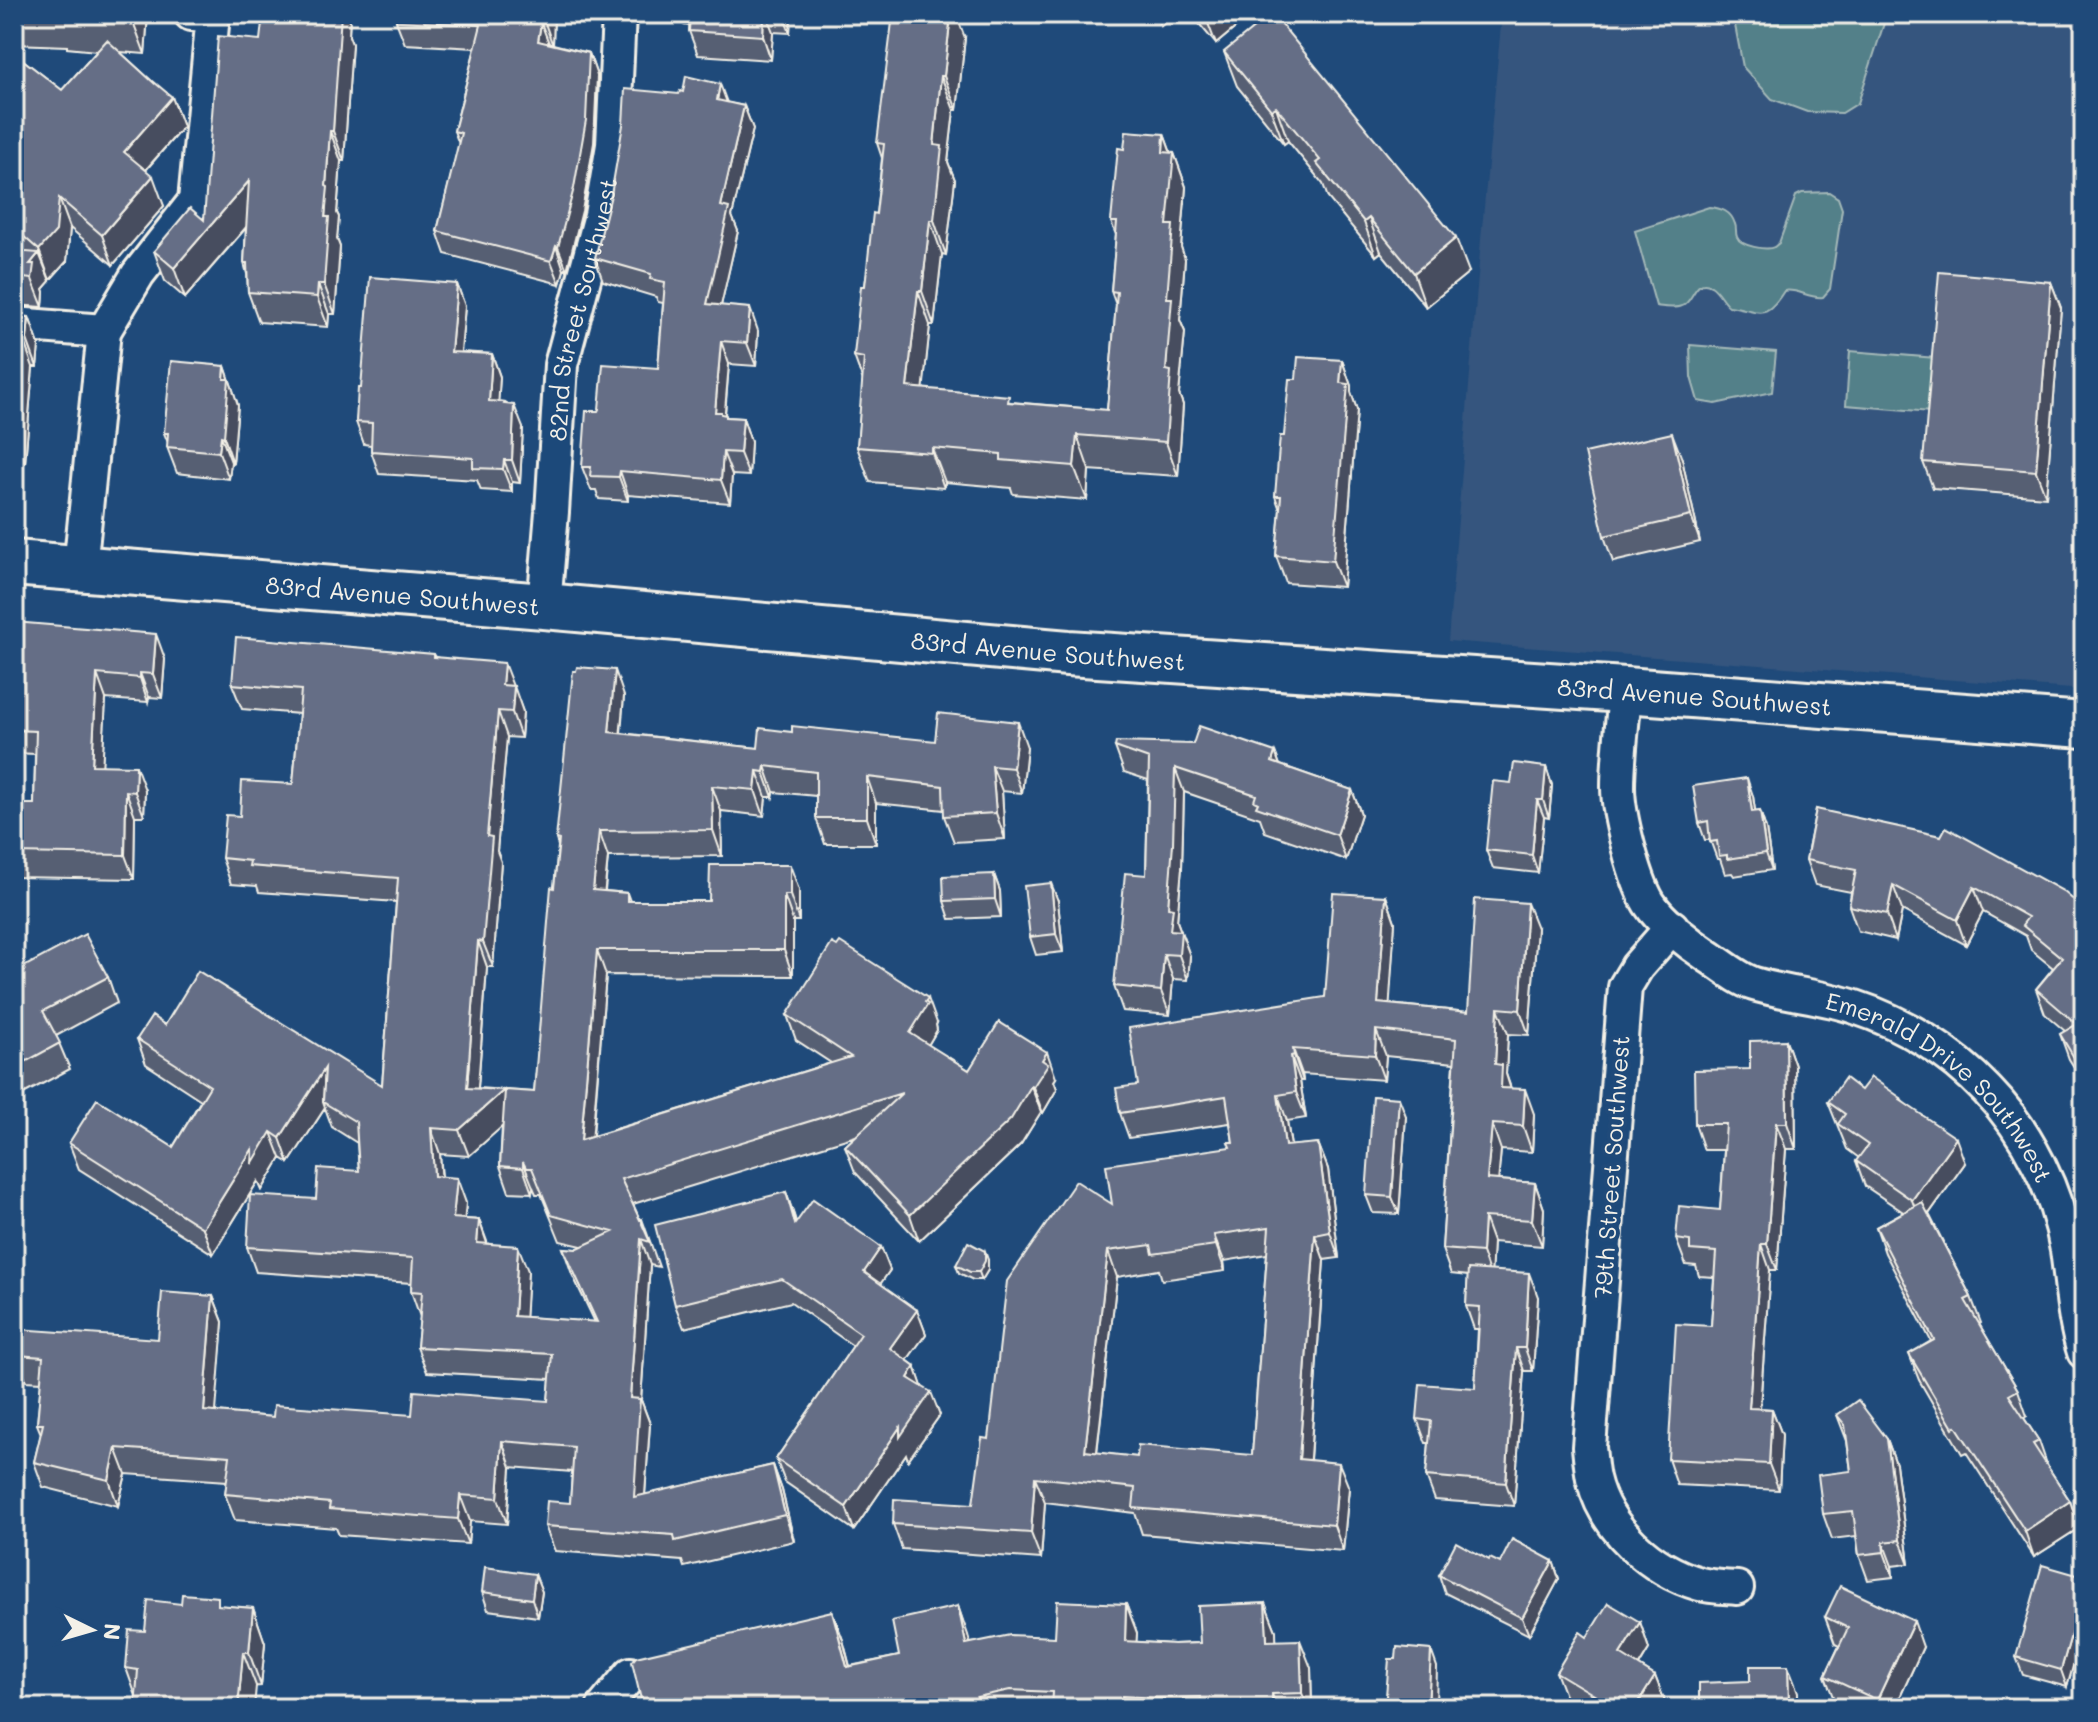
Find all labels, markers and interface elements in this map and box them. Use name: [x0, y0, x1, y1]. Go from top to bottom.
street label: 82nd Street Southwest: [541, 175, 623, 442]
street label: 83rd Avenue Southwest: [264, 568, 541, 621]
street label: 83rd Avenue Southwest: [910, 624, 1186, 676]
street label: 83rd Avenue Southwest: [1557, 670, 1833, 721]
street label: Emerald Drive Southwest: [1823, 984, 2060, 1187]
street label: 79th Street Southwest: [1586, 1034, 1636, 1300]
north arrow: [52, 1590, 132, 1670]
text: N: [97, 1622, 128, 1641]

